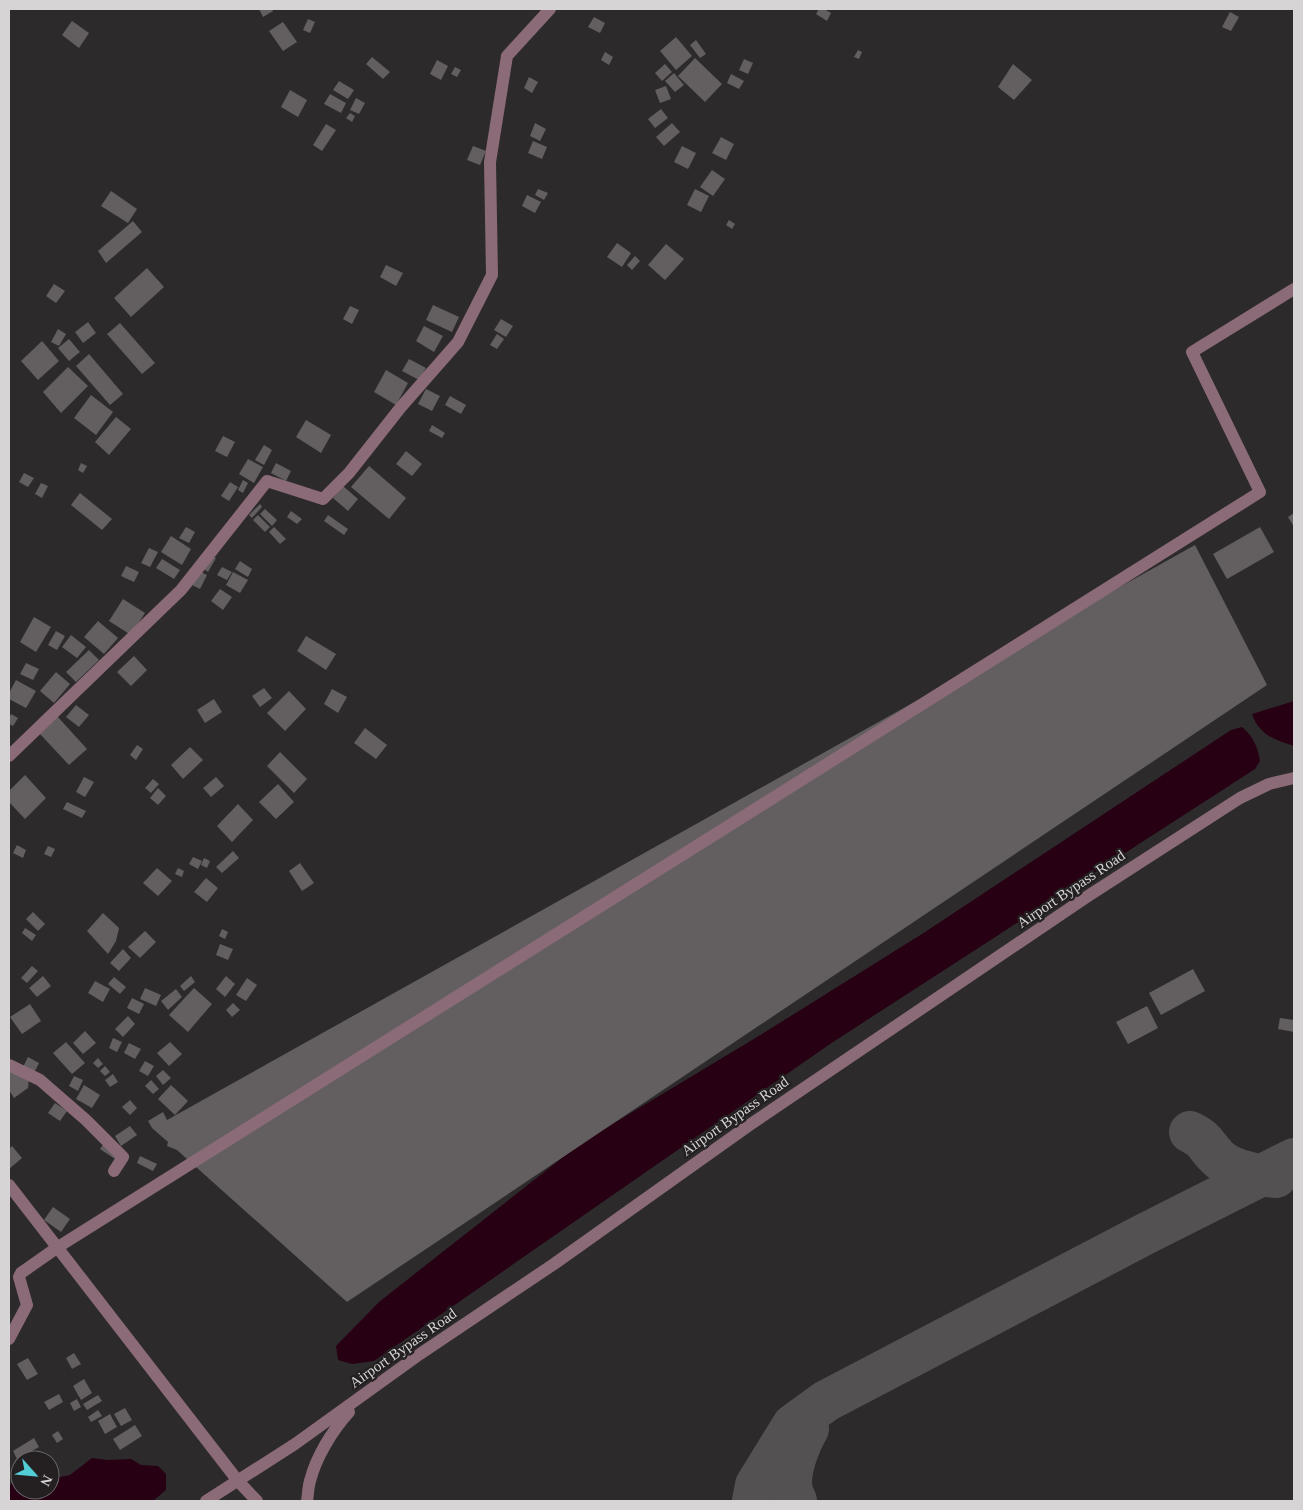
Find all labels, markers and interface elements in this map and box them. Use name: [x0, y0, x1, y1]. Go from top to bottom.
street label: Airport Bypass Road: [1014, 847, 1128, 931]
street label: Airport Bypass Road: [679, 1073, 792, 1159]
street label: Airport Bypass Road: [347, 1305, 460, 1391]
north arrow: [10, 1450, 60, 1500]
text: N: [37, 1473, 55, 1489]

